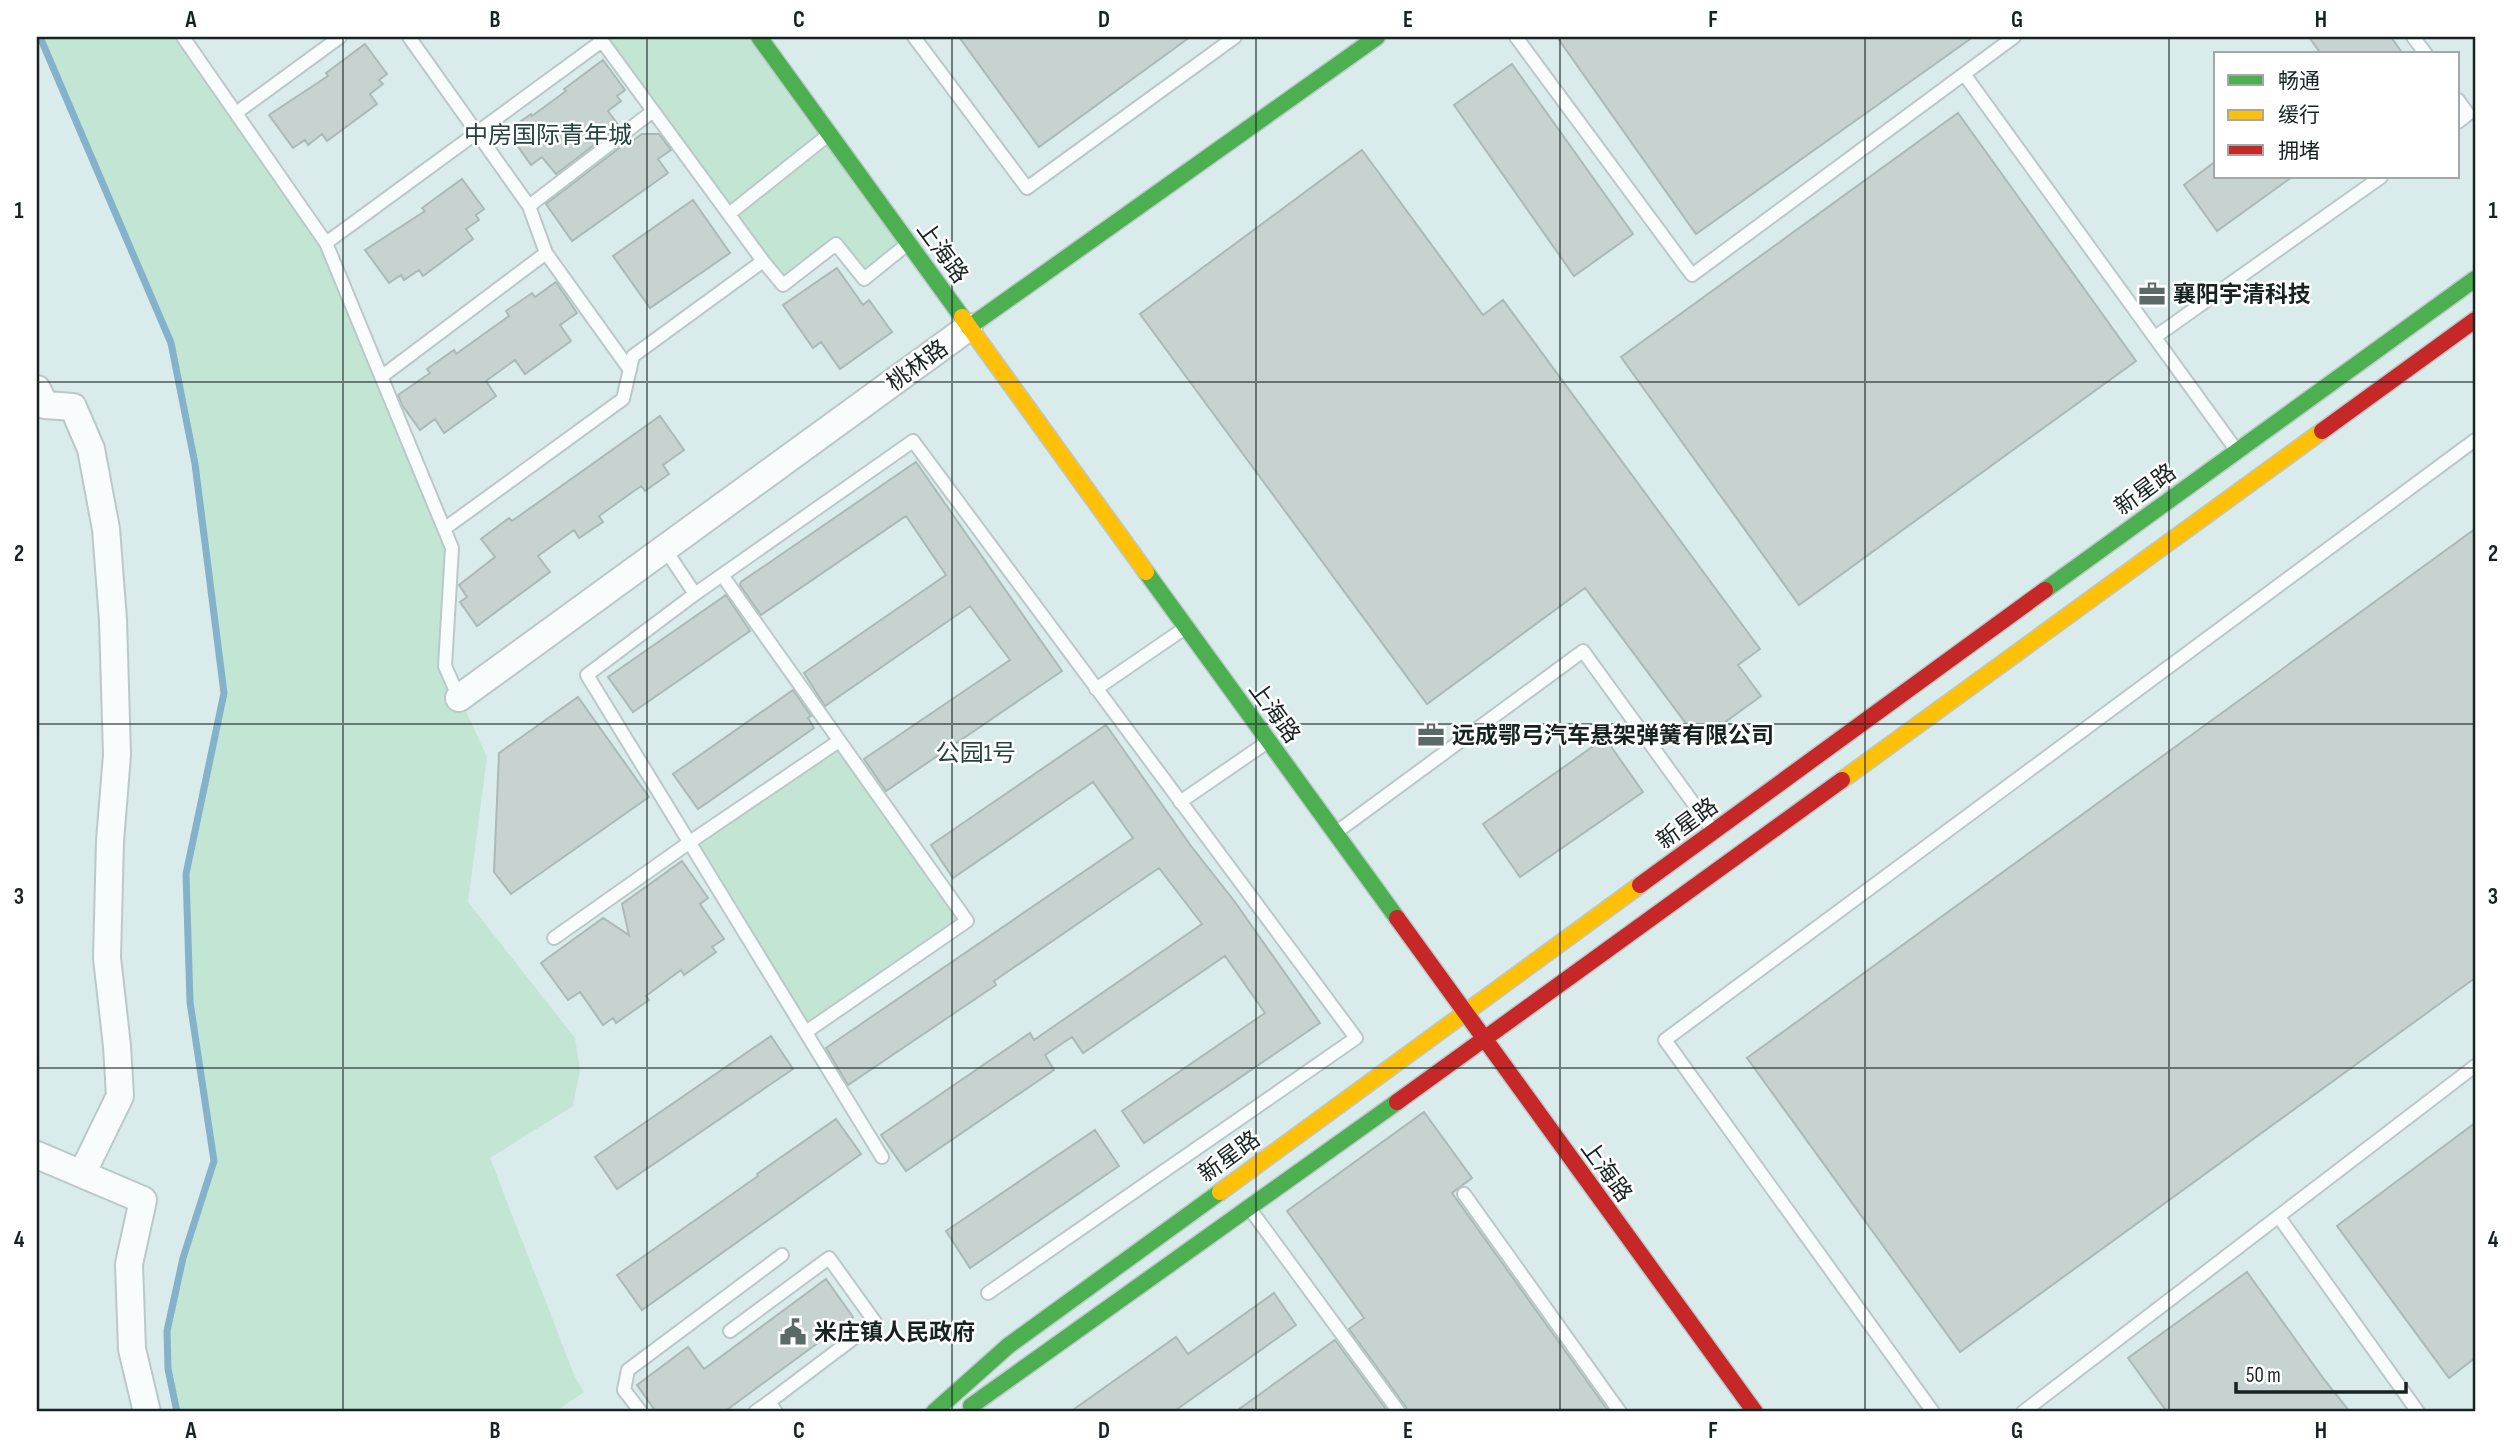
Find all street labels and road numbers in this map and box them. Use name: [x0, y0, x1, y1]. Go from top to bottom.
street label: 上海路: [911, 216, 974, 289]
street label: 桃林路: [881, 334, 954, 397]
street label: 新星路: [2109, 458, 2182, 521]
street label: 上海路: [1243, 676, 1306, 749]
street label: 新星路: [1651, 792, 1724, 855]
street label: 新星路: [1193, 1125, 1266, 1188]
street label: 上海路: [1575, 1135, 1638, 1208]

